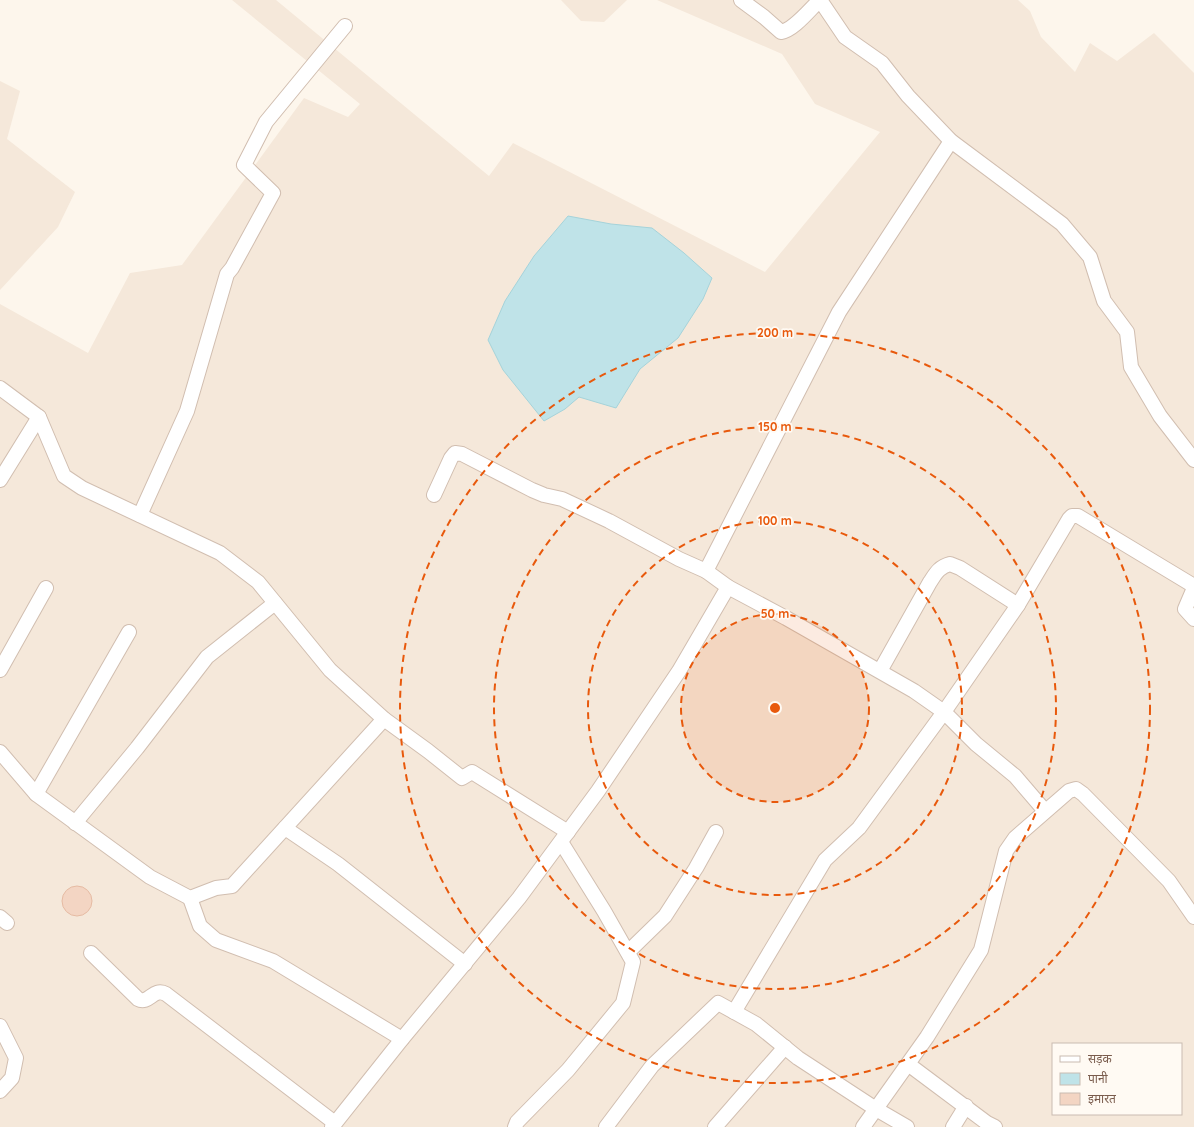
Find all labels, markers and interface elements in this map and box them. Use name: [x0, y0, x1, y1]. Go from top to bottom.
text: 200 m: [757, 325, 793, 340]
text: 150 m: [758, 419, 792, 434]
text: 100 m: [758, 513, 792, 528]
text: 50 m: [761, 606, 789, 621]
centre of rings: [768, 701, 782, 715]
legend: [1052, 1043, 1182, 1115]
text: सड़क: [1088, 1051, 1113, 1066]
text: पानी: [1088, 1071, 1109, 1086]
text: इमारत: [1088, 1091, 1117, 1106]

